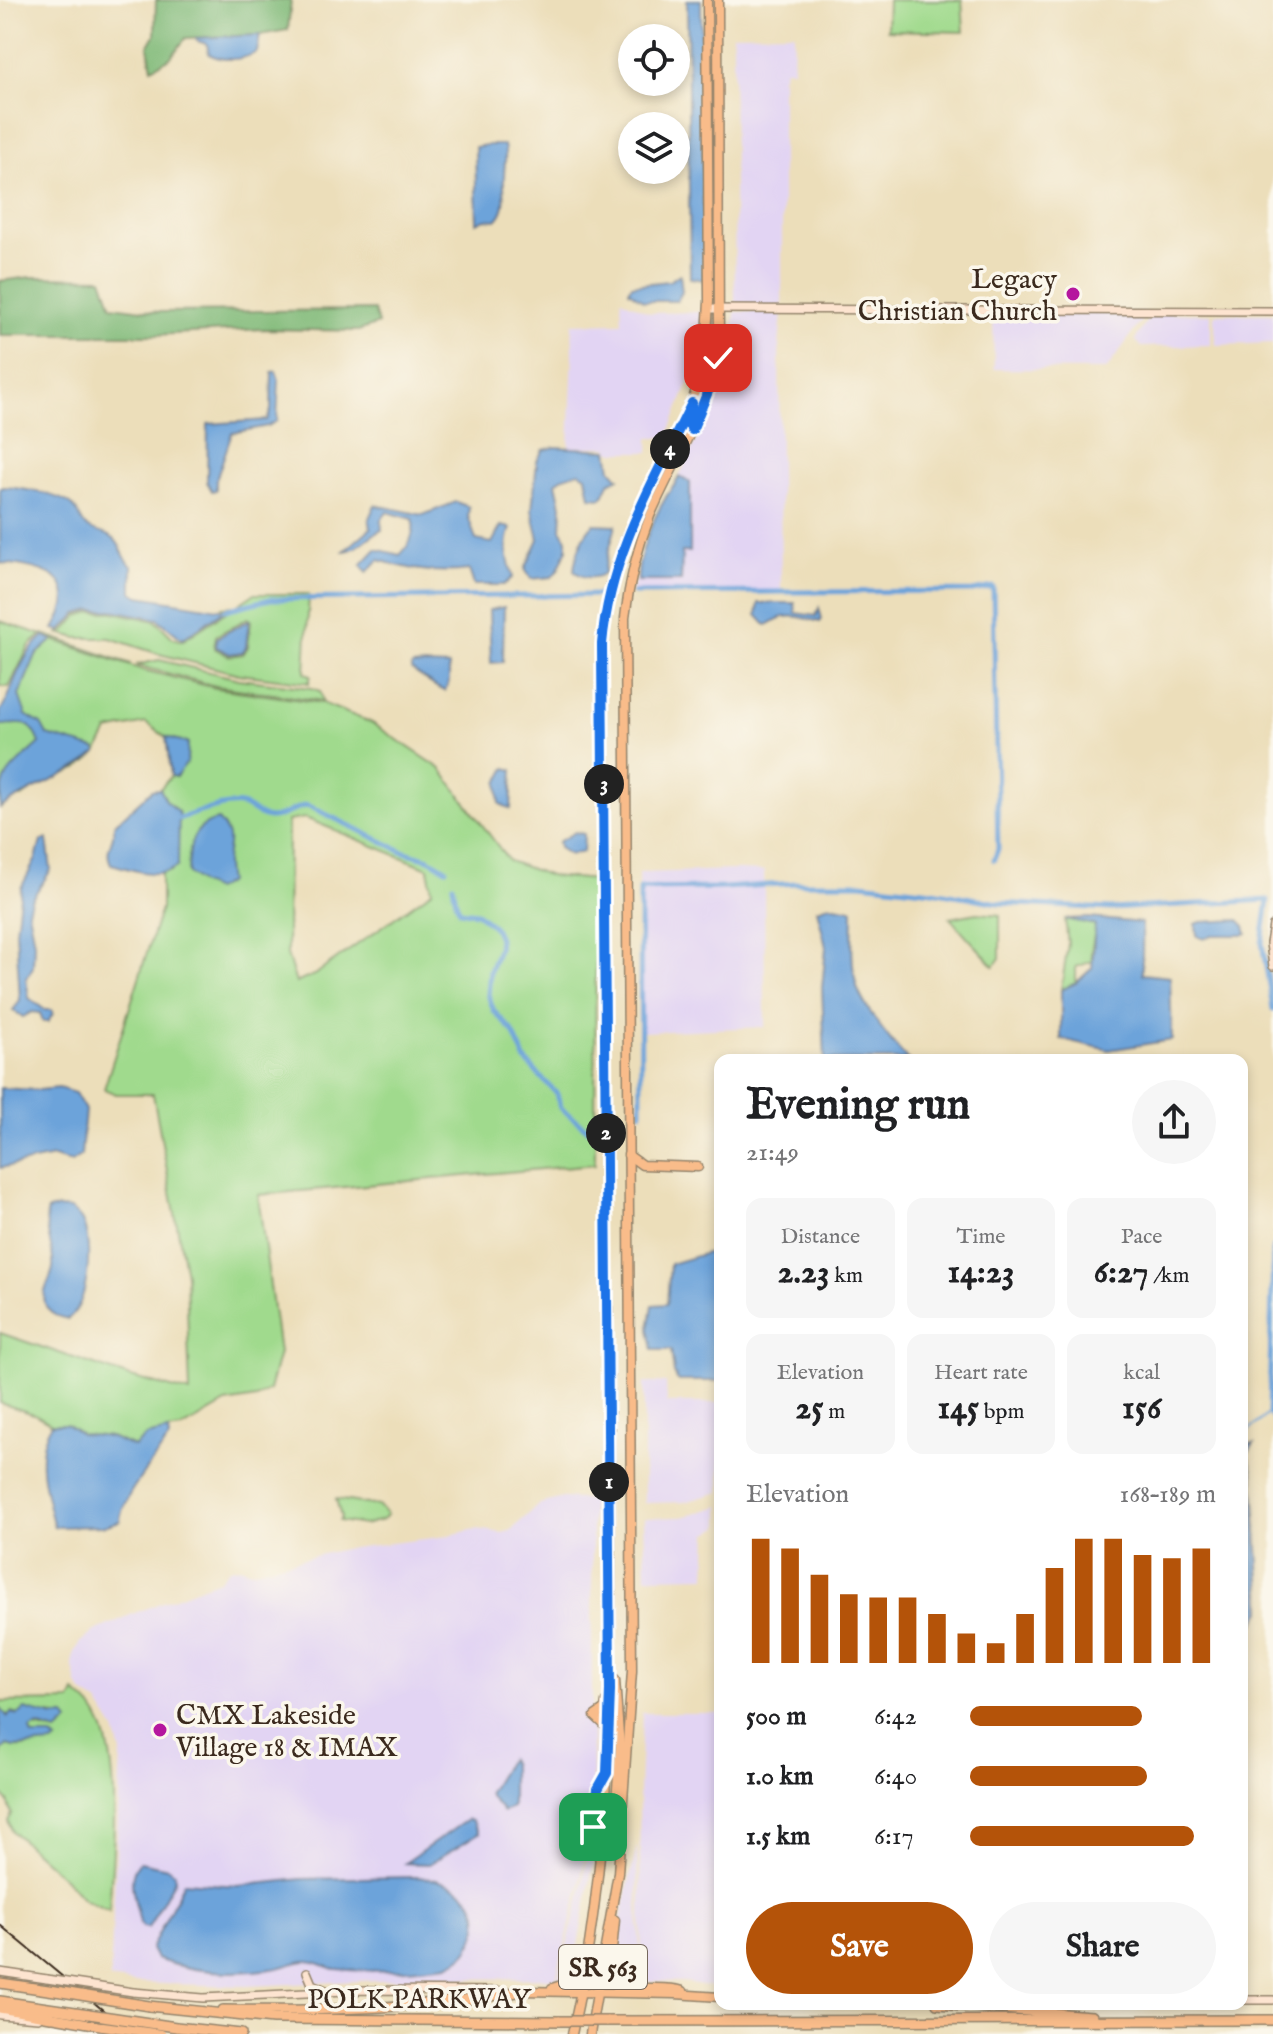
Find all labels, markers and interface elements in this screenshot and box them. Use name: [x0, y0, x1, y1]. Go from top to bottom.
map controls: [618, 24, 690, 184]
button: locate: [618, 24, 690, 96]
button: layers: [618, 112, 690, 184]
place label: Legacy Christian Church: [858, 263, 1057, 330]
marker: Legacy Christian Church: [1064, 285, 1082, 303]
pin: [684, 324, 752, 392]
icon: check: [696, 336, 740, 380]
pin: 4: [650, 429, 690, 469]
text: 4: [665, 435, 675, 463]
pin: 3: [584, 764, 624, 804]
text: 3: [600, 770, 608, 798]
text: Evening run: [746, 1078, 970, 1134]
button: share: [1132, 1080, 1216, 1164]
pin: 2: [586, 1113, 626, 1153]
text: 2: [601, 1119, 611, 1147]
text: 21:49: [746, 1136, 799, 1169]
text: Distance: [781, 1223, 860, 1251]
text: Time: [957, 1223, 1005, 1251]
text: Pace: [1121, 1223, 1162, 1251]
text: 2.23: [778, 1251, 829, 1294]
text: 14:23: [948, 1251, 1014, 1294]
text: 6:27: [1094, 1251, 1149, 1294]
text: km: [829, 1262, 863, 1290]
text: /km: [1149, 1262, 1190, 1290]
text: Elevation: [777, 1359, 864, 1387]
text: Heart rate: [934, 1359, 1028, 1387]
text: kcal: [1123, 1359, 1160, 1387]
text: 25: [795, 1387, 824, 1430]
text: 145: [938, 1387, 979, 1430]
text: 156: [1122, 1387, 1161, 1430]
text: m: [824, 1398, 845, 1426]
text: bpm: [979, 1398, 1024, 1426]
pin: 1: [589, 1462, 629, 1502]
text: 1: [605, 1468, 613, 1496]
text: Elevation: [746, 1478, 849, 1511]
text: 168–189 m: [1119, 1478, 1216, 1511]
place label: CMX Lakeside Village 18 & IMAX: [175, 1699, 398, 1766]
text: 500 m: [746, 1700, 807, 1733]
text: 6:42: [874, 1700, 917, 1733]
marker: CMX Lakeside Village 18 & IMAX: [151, 1721, 169, 1739]
text: 1.0 km: [746, 1760, 814, 1793]
text: 6:40: [874, 1760, 917, 1793]
pin: [559, 1793, 627, 1861]
icon: arrive: [571, 1805, 615, 1849]
text: 1.5 km: [746, 1820, 810, 1853]
text: 6:17: [874, 1820, 914, 1853]
button: Save: [746, 1902, 973, 1994]
button: Share: [989, 1902, 1216, 1994]
road number: SR 563: [559, 1945, 647, 1989]
street label: POLK PARKWAY: [307, 1983, 533, 2018]

